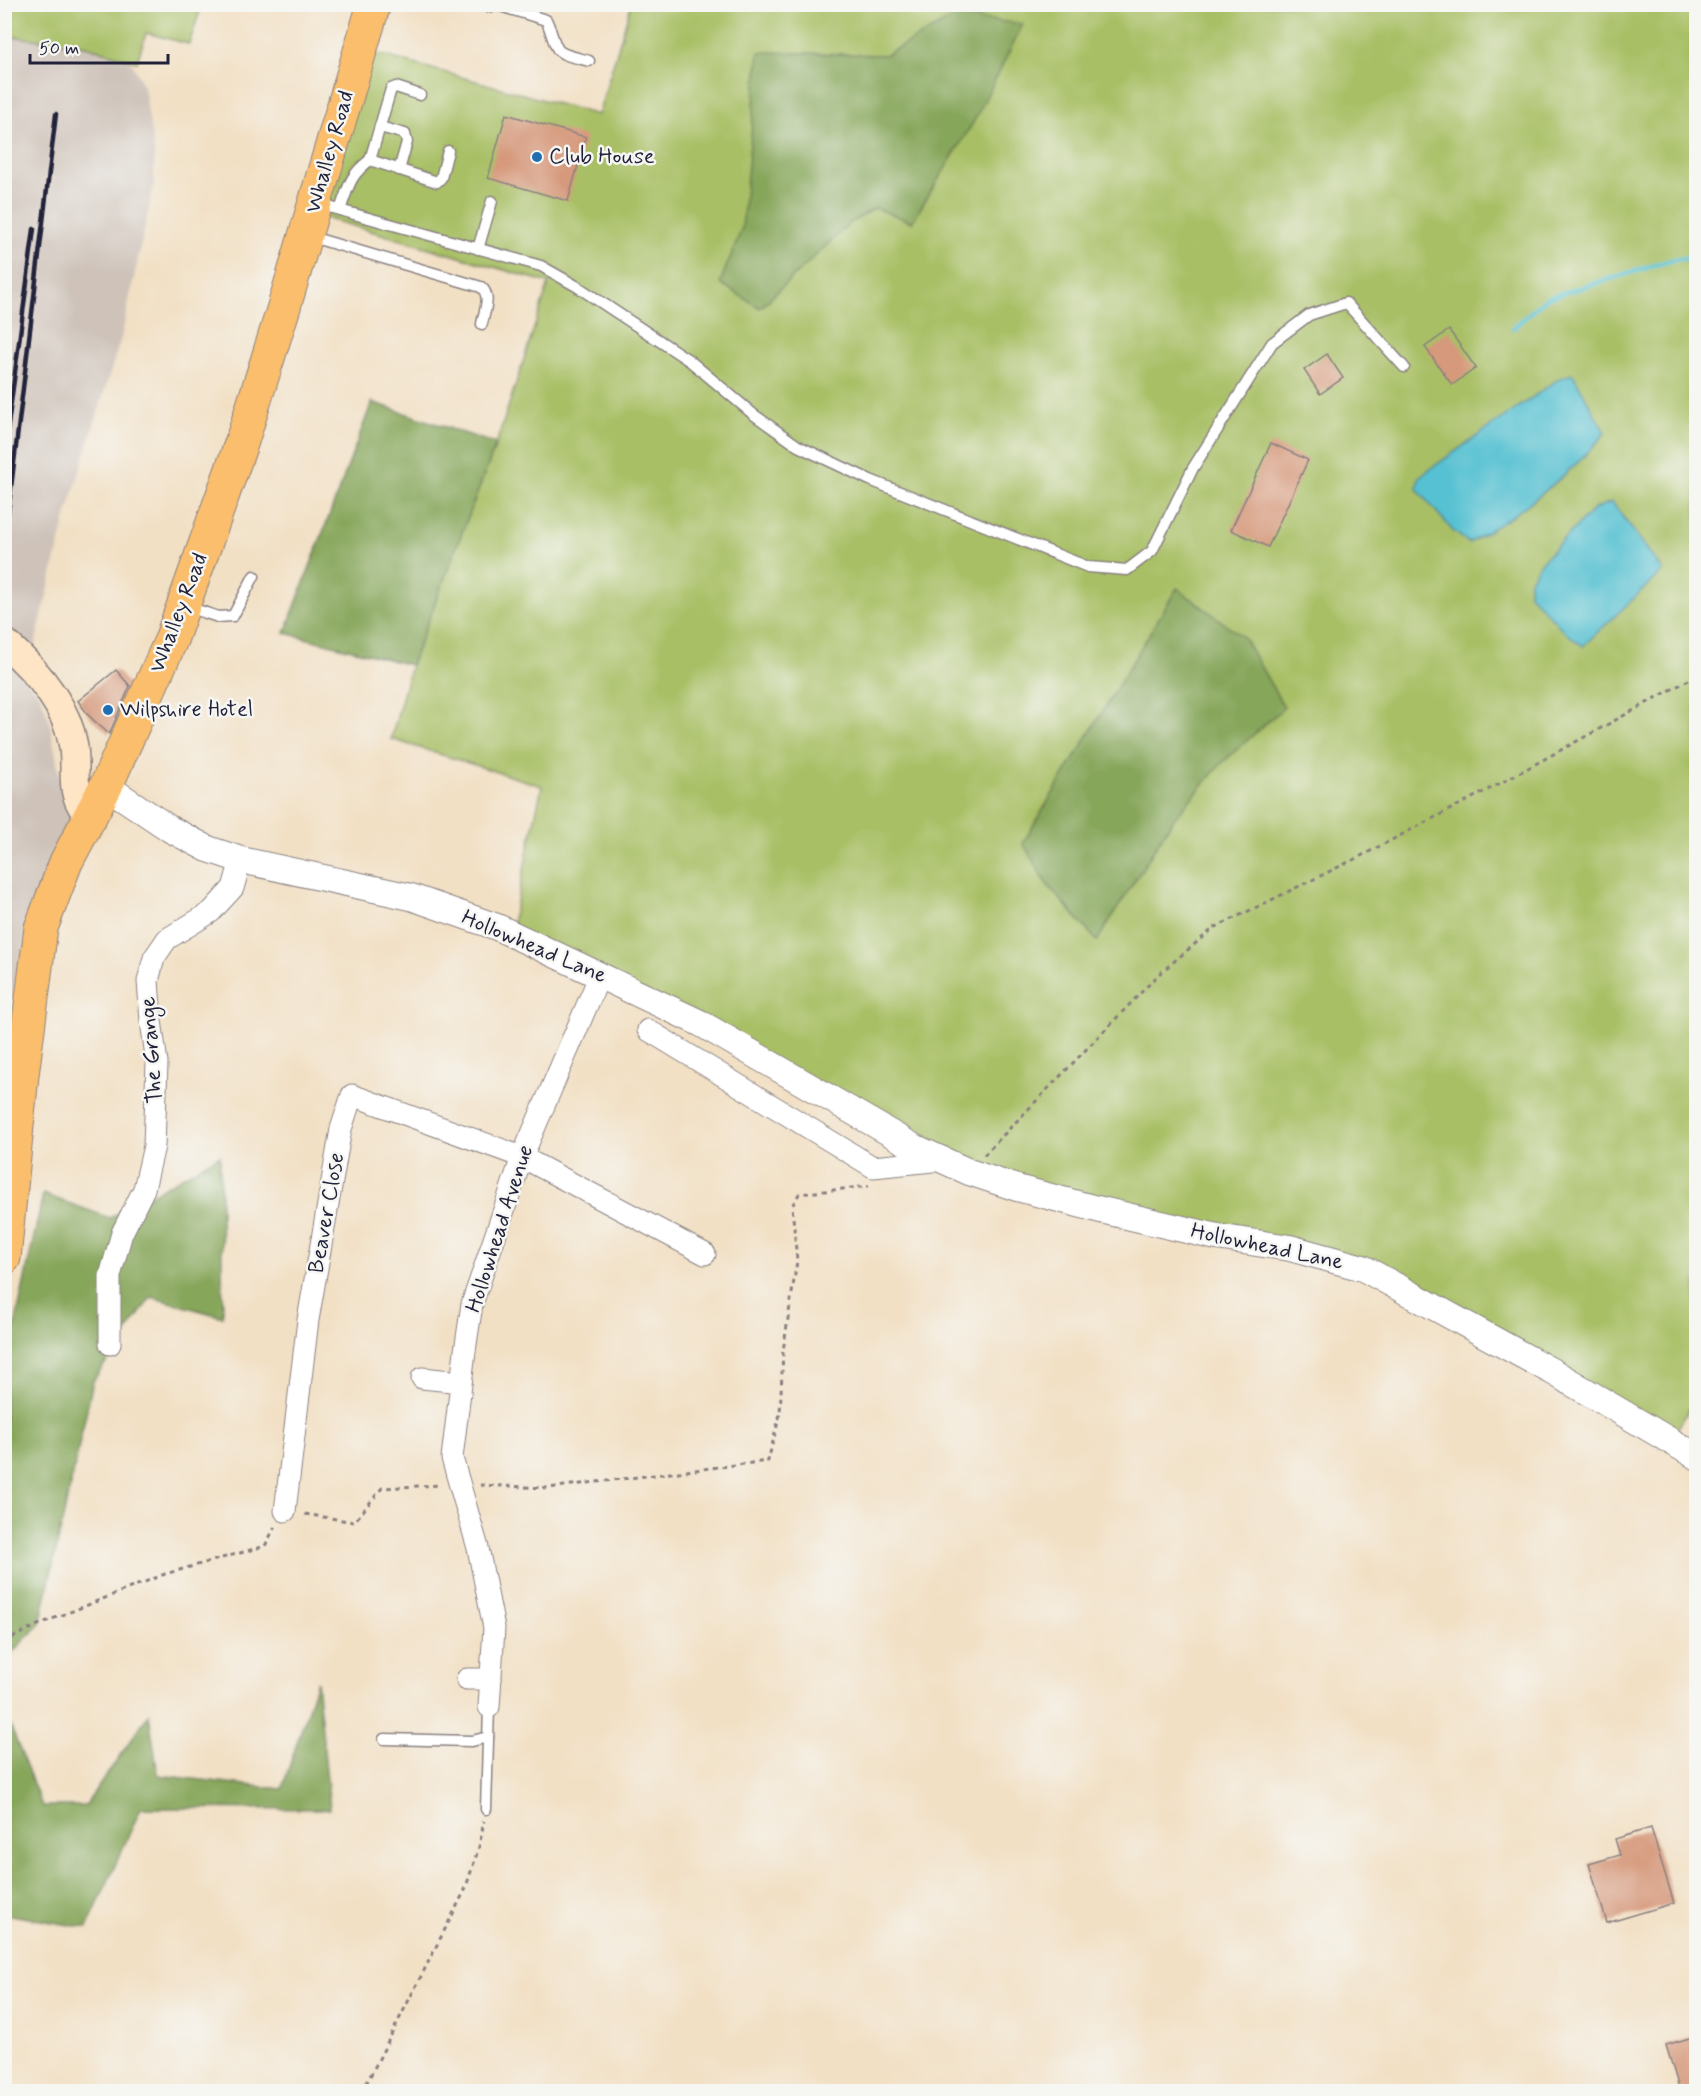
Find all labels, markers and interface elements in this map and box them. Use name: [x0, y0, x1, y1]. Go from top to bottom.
scale bar: [30, 27, 168, 65]
text: 50 m: [39, 37, 79, 61]
street label: Whalley Road: [299, 88, 361, 216]
place label: Club House: [549, 143, 655, 171]
marker: Club House: [530, 150, 544, 164]
street label: Whalley Road: [143, 549, 215, 677]
place label: Wilpshire Hotel: [120, 696, 253, 724]
marker: Wilpshire Hotel: [101, 703, 115, 717]
street label: Hollowhead Lane: [457, 904, 611, 990]
street label: The Grange: [134, 995, 173, 1104]
street label: Hollowhead Avenue: [460, 1142, 540, 1316]
street label: Beaver Close: [303, 1151, 351, 1275]
street label: Hollowhead Lane: [1188, 1217, 1346, 1277]

